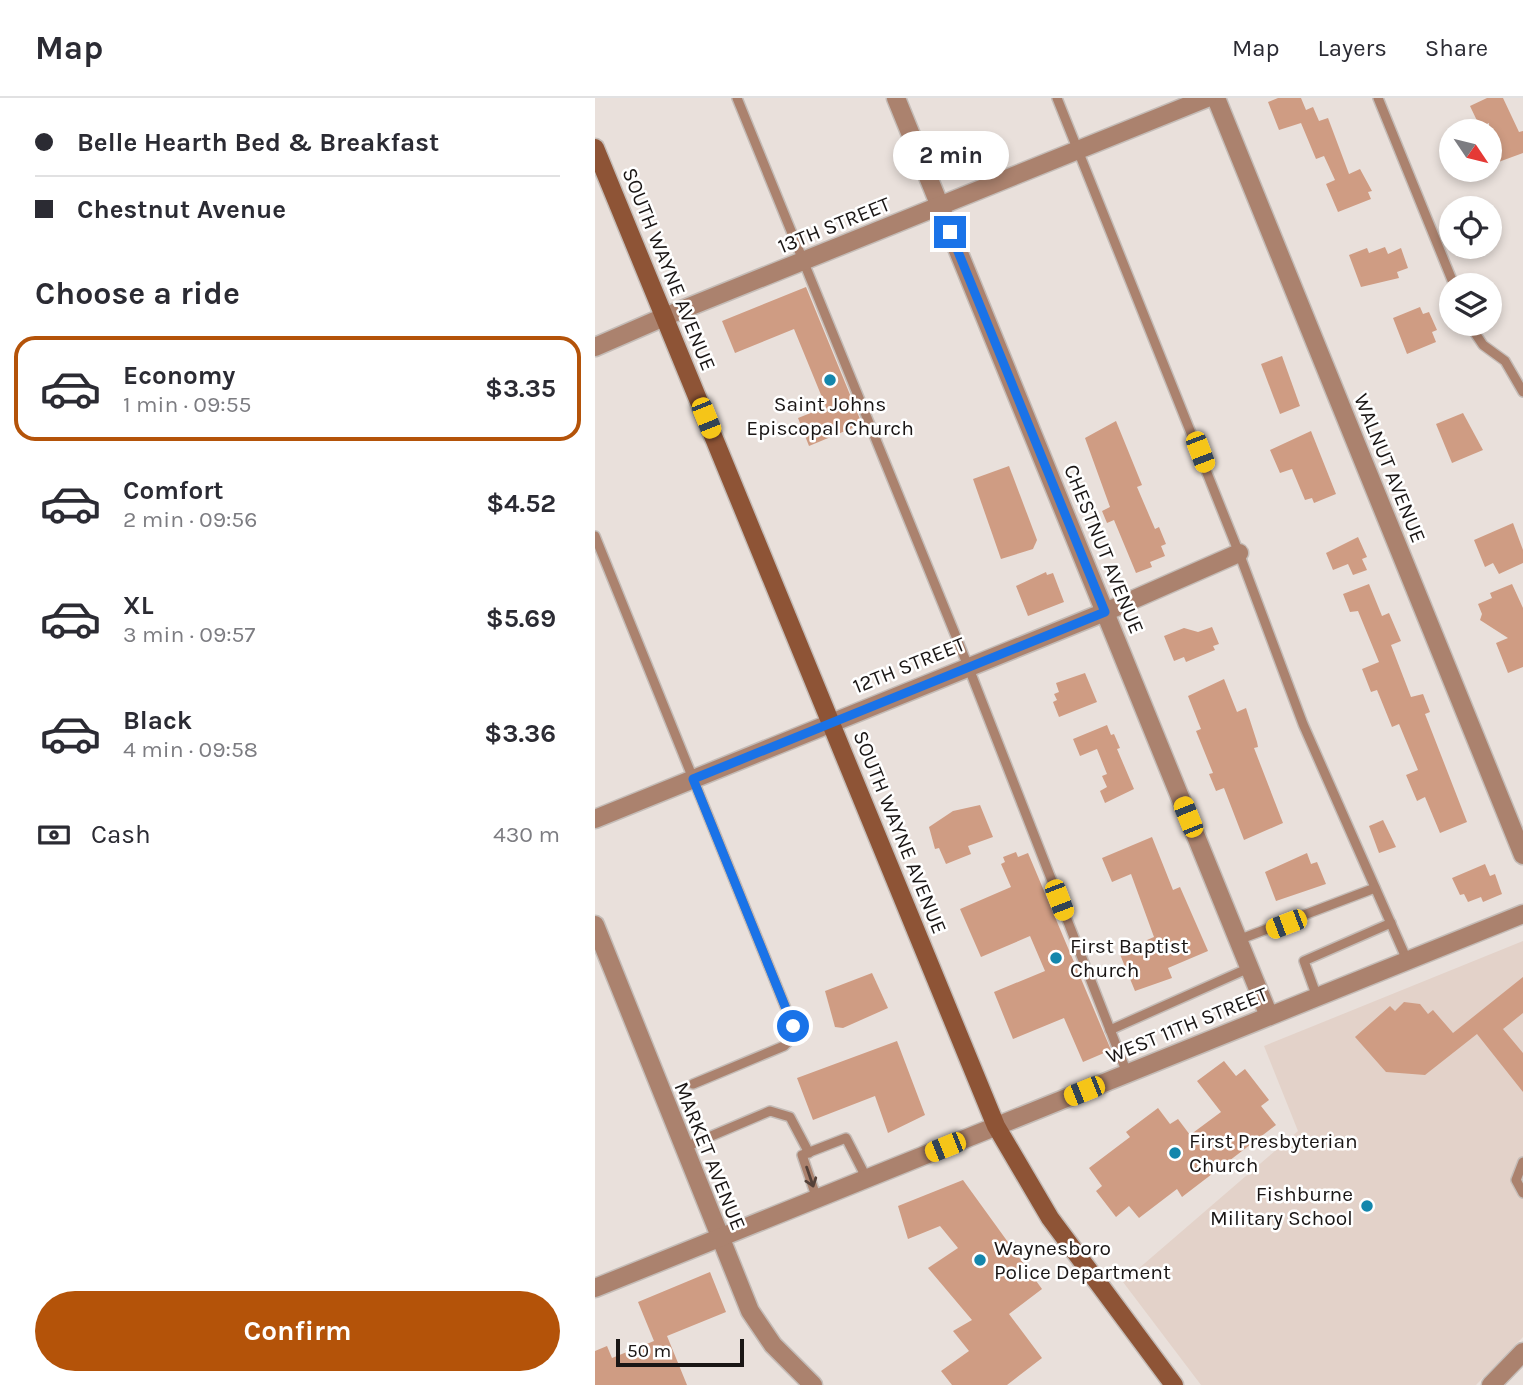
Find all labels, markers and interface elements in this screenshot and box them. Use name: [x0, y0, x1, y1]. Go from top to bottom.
text: Map: [35, 29, 103, 67]
text: Map: [1232, 34, 1280, 62]
text: Layers: [1318, 34, 1387, 62]
text: Share: [1425, 34, 1488, 62]
north arrow: [1439, 119, 1501, 182]
map controls: [1439, 119, 1502, 336]
text: Belle Hearth Bed & Breakfast: [77, 127, 439, 158]
callout: 2 min: [892, 130, 1008, 180]
text: 2 min: [919, 142, 983, 169]
street label: SOUTH WAYNE AVENUE: [617, 164, 721, 374]
street label: 13TH STREET: [774, 191, 894, 258]
text: Chestnut Avenue: [77, 194, 286, 225]
button: locate: [1439, 196, 1502, 259]
route end: [934, 216, 966, 248]
button: layers: [1439, 273, 1502, 336]
text: Choose a ride: [35, 275, 240, 312]
icon: car: [39, 357, 102, 420]
text: Economy: [123, 360, 235, 391]
marker: Saint Johns Episcopal Church: [822, 372, 838, 388]
text: $3.35: [485, 373, 556, 404]
street label: WALNUT AVENUE: [1349, 390, 1431, 546]
text: 1 min · 09:55: [123, 391, 252, 418]
place label: Saint Johns Episcopal Church: [746, 392, 914, 440]
car: [689, 395, 724, 441]
car: [1183, 429, 1218, 475]
street label: CHESTNUT AVENUE: [1059, 461, 1149, 637]
icon: car: [39, 472, 102, 535]
text: Comfort: [123, 475, 224, 506]
text: $4.52: [486, 488, 556, 519]
text: 2 min · 09:56: [123, 506, 258, 533]
icon: car: [39, 587, 102, 650]
text: XL: [123, 590, 154, 621]
text: $5.69: [486, 603, 556, 634]
text: 3 min · 09:57: [123, 621, 255, 648]
street label: 12TH STREET: [849, 631, 969, 698]
icon: car: [39, 702, 102, 765]
text: Black: [123, 705, 192, 736]
text: $3.36: [484, 718, 556, 749]
street label: SOUTH WAYNE AVENUE: [848, 727, 952, 937]
text: 4 min · 09:58: [123, 736, 258, 763]
car: [1171, 794, 1206, 840]
icon: cash: [35, 816, 73, 854]
text: Cash: [91, 819, 151, 850]
text: 430 m: [493, 821, 560, 848]
car: [1042, 877, 1077, 923]
car: [1263, 907, 1310, 941]
place label: First Baptist Church: [1070, 934, 1189, 982]
marker: First Baptist Church: [1048, 950, 1064, 966]
street label: WEST 11TH STREET: [1103, 981, 1272, 1068]
route start: [777, 1010, 809, 1042]
car: [1061, 1073, 1108, 1109]
street label: MARKET AVENUE: [669, 1078, 751, 1234]
car: [922, 1129, 969, 1165]
place label: First Presbyterian Church: [1189, 1129, 1358, 1177]
marker: First Presbyterian Church: [1167, 1145, 1183, 1161]
one-way arrow: [805, 1166, 817, 1188]
place label: Fishburne Military School: [1210, 1182, 1353, 1230]
marker: Fishburne Military School: [1359, 1198, 1375, 1214]
place label: Waynesboro Police Department: [994, 1236, 1171, 1284]
marker: Waynesboro Police Department: [972, 1252, 988, 1268]
button: Confirm: [35, 1291, 560, 1371]
scale bar: [616, 1336, 744, 1368]
text: 50 m: [627, 1340, 671, 1362]

